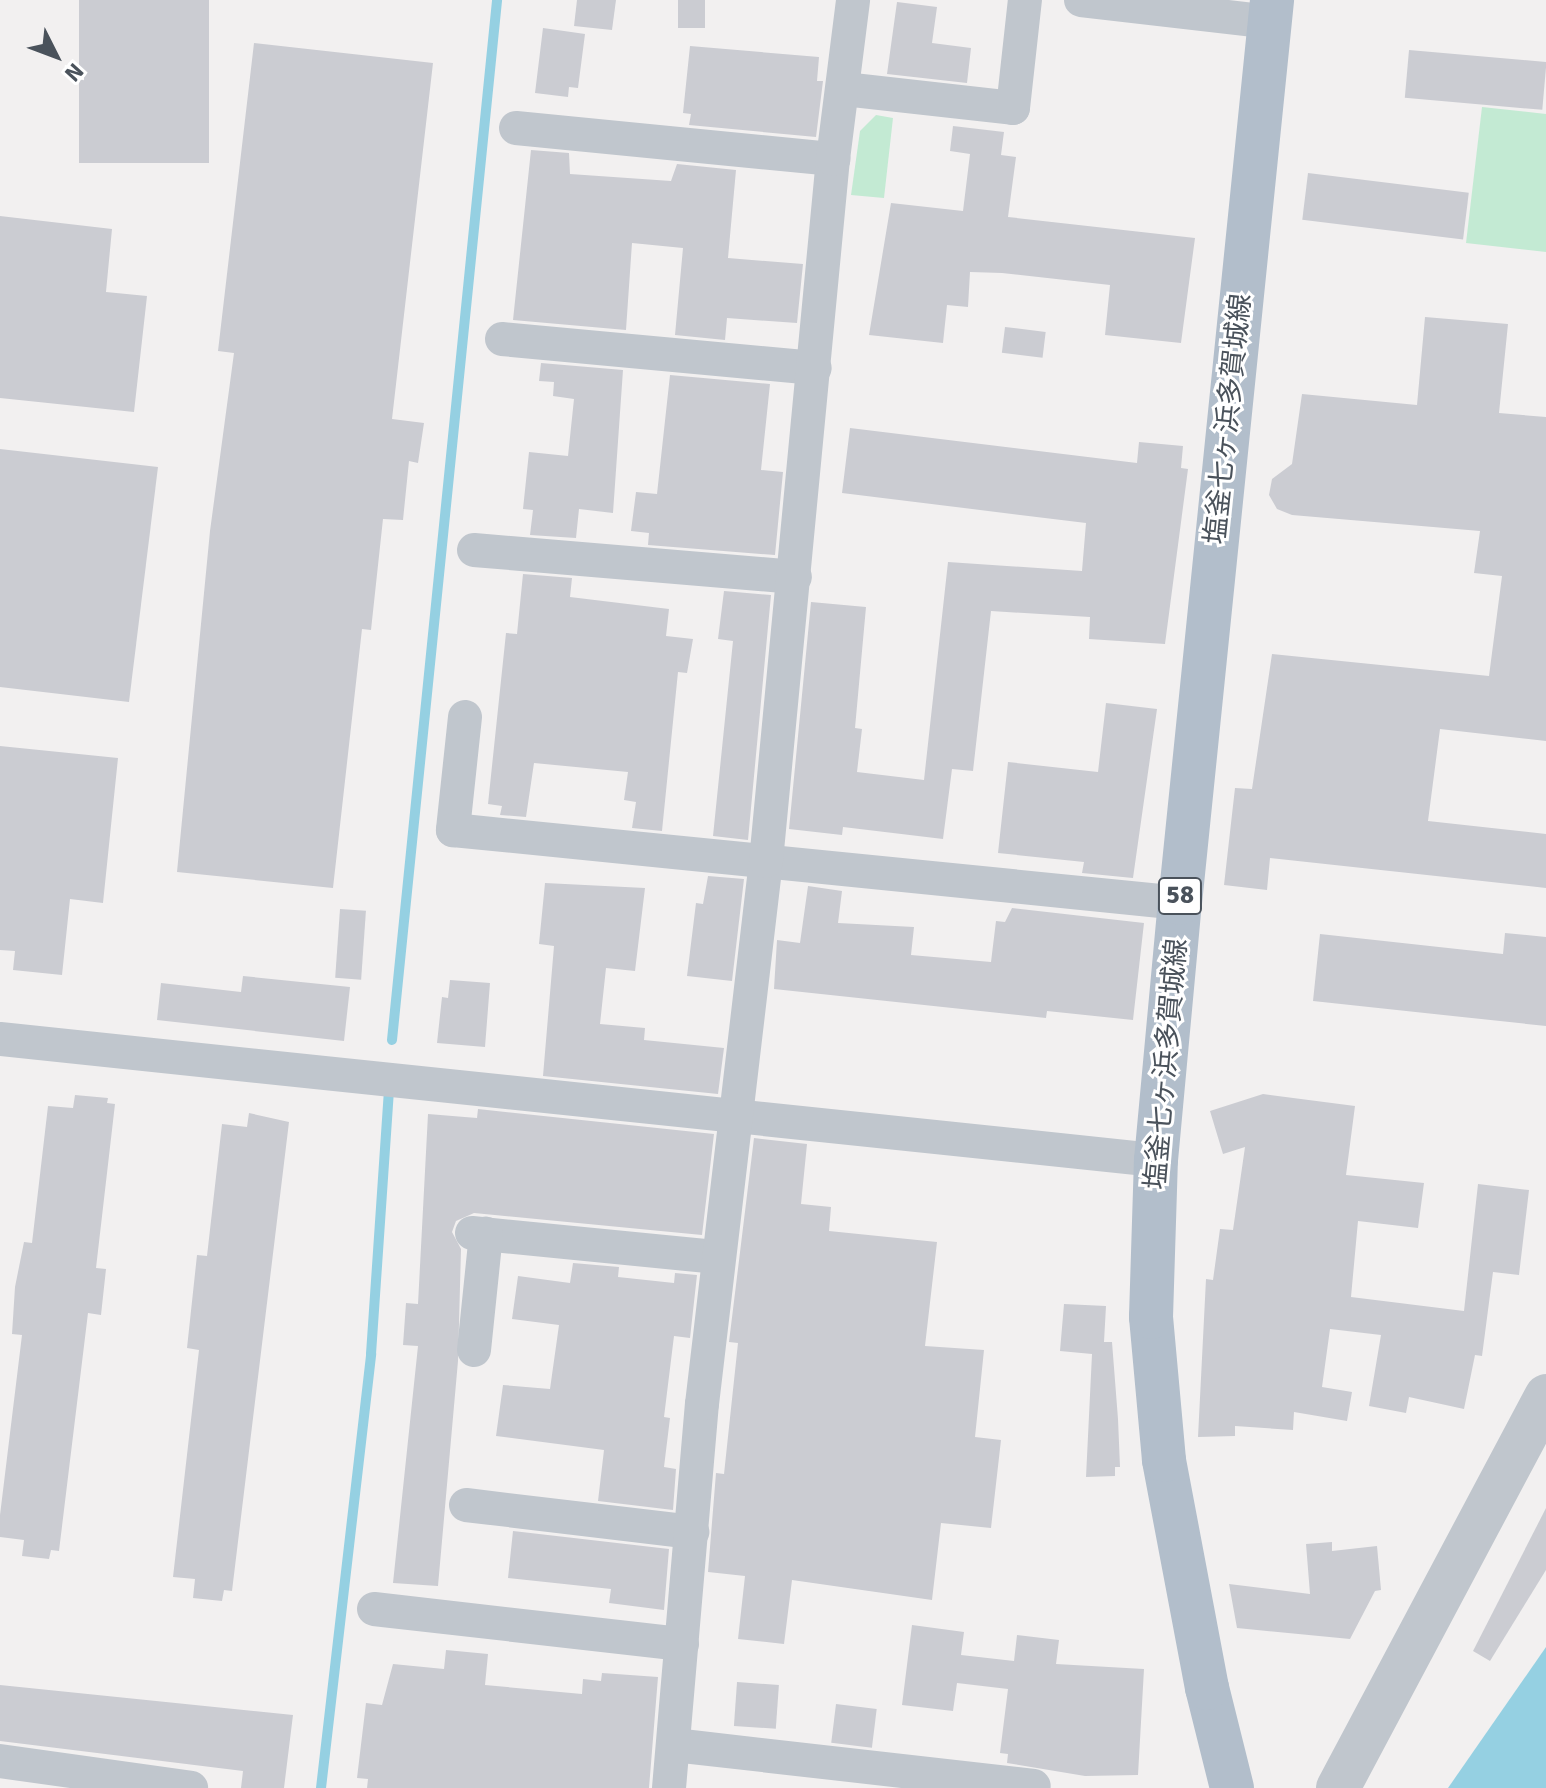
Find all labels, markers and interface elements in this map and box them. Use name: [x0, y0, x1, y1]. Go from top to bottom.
north arrow: [16, 16, 96, 96]
text: N: [59, 58, 89, 87]
street label: 塩釜七ヶ浜多賀城線: [1198, 292, 1258, 546]
road number: 58: [1156, 874, 1204, 918]
street label: 塩釜七ヶ浜多賀城線: [1138, 937, 1194, 1191]

